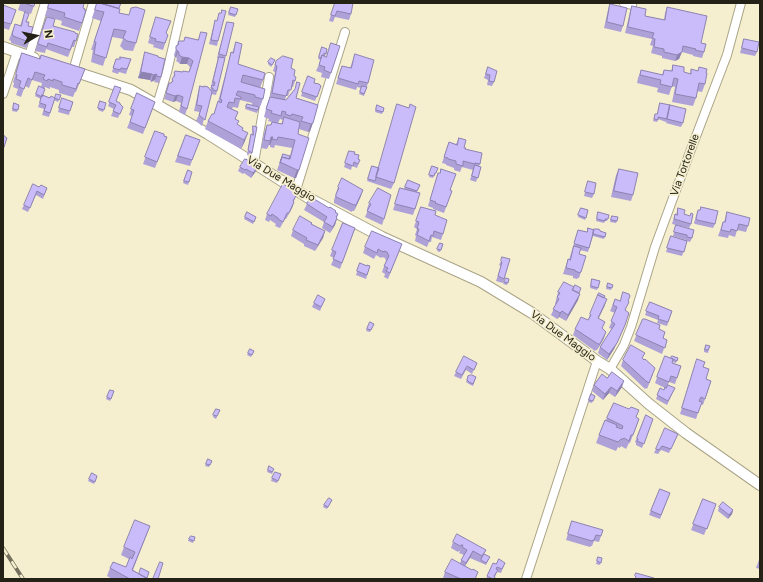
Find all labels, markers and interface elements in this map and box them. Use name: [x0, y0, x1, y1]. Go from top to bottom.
north arrow: [16, 16, 56, 56]
text: N: [41, 29, 55, 39]
street label: Via Tortorelle: [668, 132, 702, 198]
street label: Via Due Maggio: [244, 153, 318, 205]
street label: Via Due Maggio: [528, 308, 598, 364]

